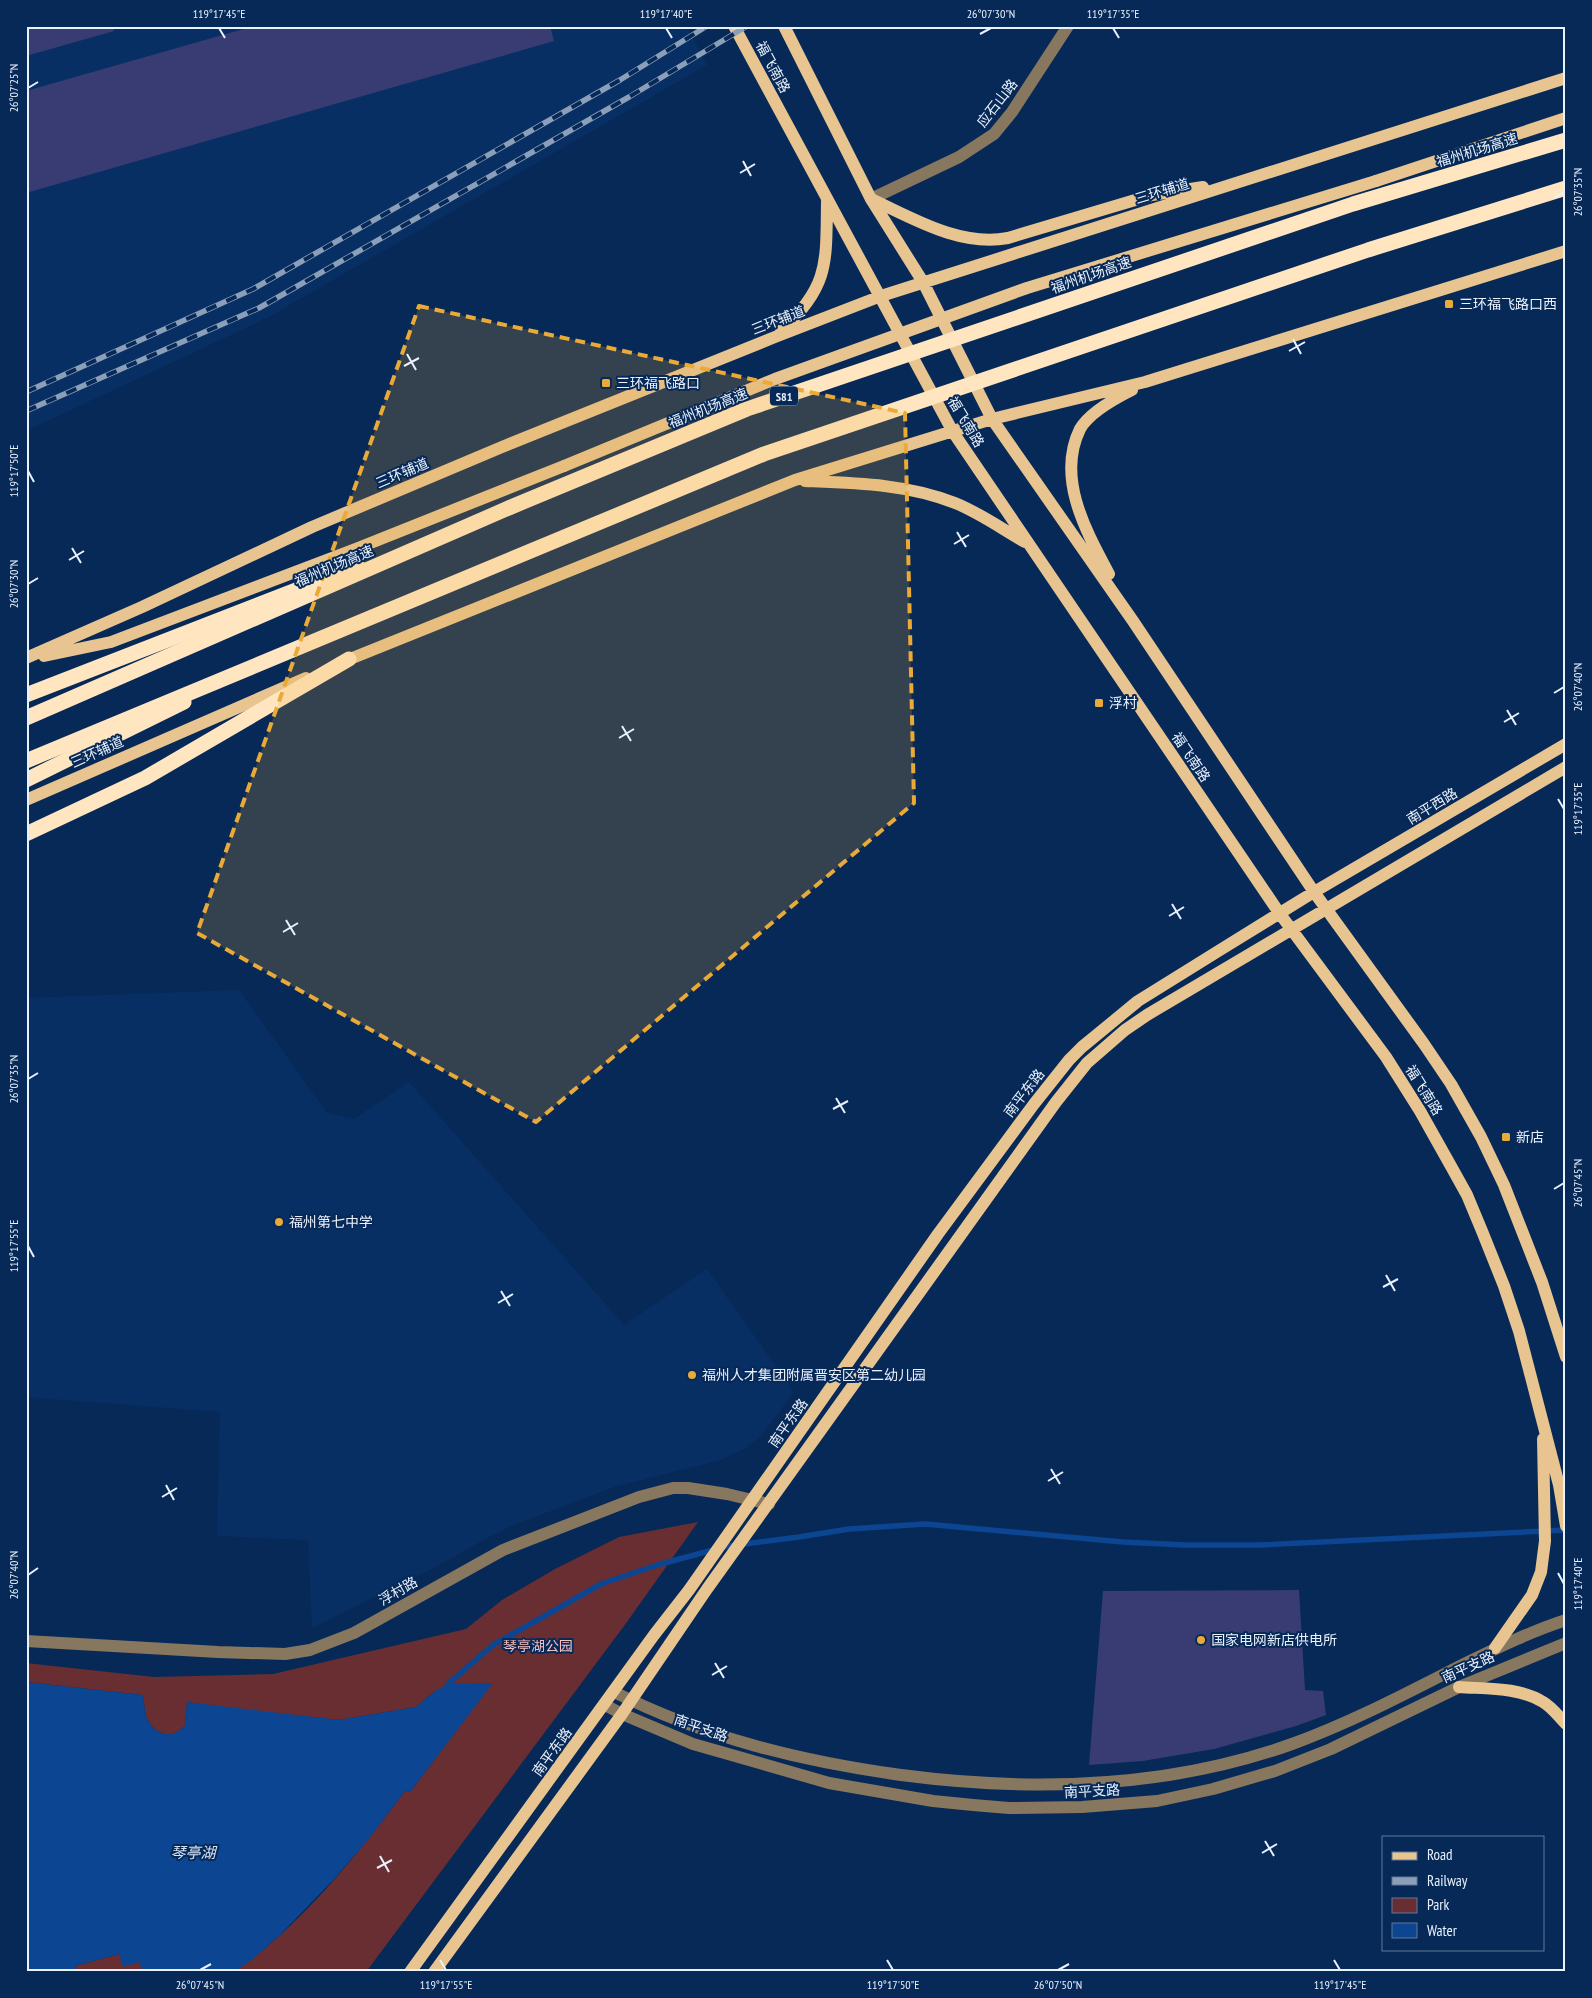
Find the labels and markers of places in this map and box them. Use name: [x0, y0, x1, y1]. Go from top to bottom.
place label: 三环福飞路口西: [1459, 295, 1557, 313]
marker: 三环福飞路口西: [1443, 298, 1455, 310]
place label: 三环福飞路口: [616, 374, 700, 392]
marker: 三环福飞路口: [600, 377, 612, 389]
place label: 浮村: [1109, 694, 1137, 712]
marker: 浮村: [1093, 697, 1105, 709]
place label: 新店: [1516, 1128, 1544, 1146]
marker: 新店: [1500, 1131, 1512, 1143]
place label: 福州第七中学: [289, 1213, 373, 1231]
marker: 福州第七中学: [273, 1216, 285, 1228]
place label: 福州人才集团附属晋安区第二幼儿园: [702, 1366, 926, 1384]
marker: 福州人才集团附属晋安区第二幼儿园: [686, 1369, 698, 1381]
place label: 国家电网新店供电所: [1211, 1631, 1337, 1649]
marker: 国家电网新店供电所: [1195, 1634, 1207, 1646]

